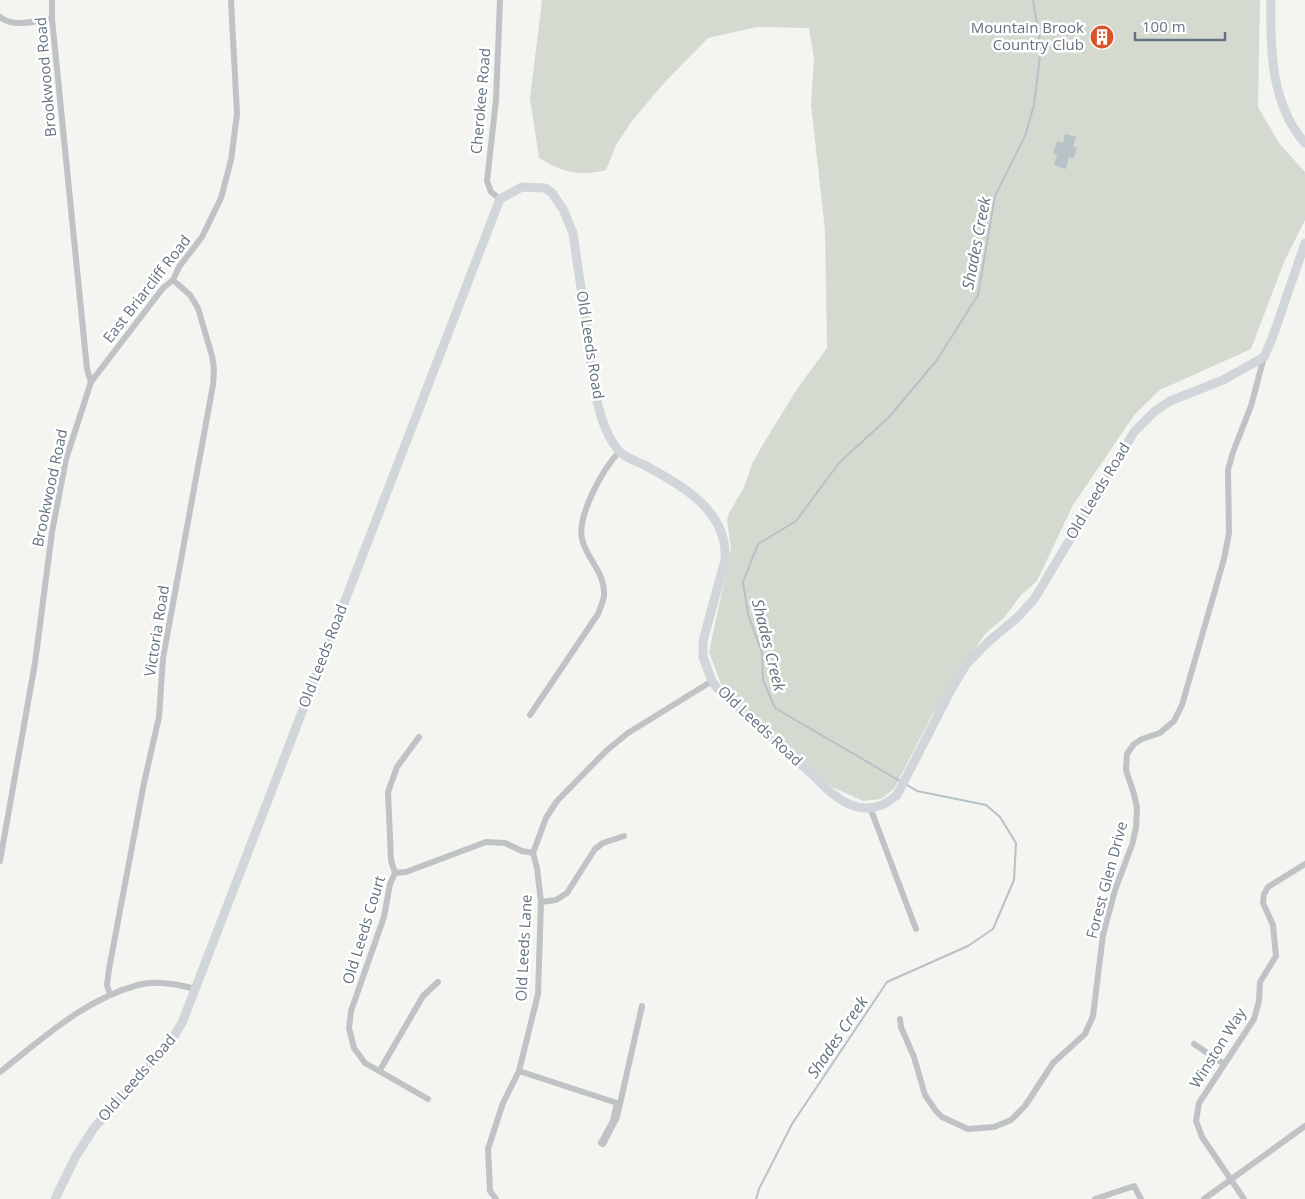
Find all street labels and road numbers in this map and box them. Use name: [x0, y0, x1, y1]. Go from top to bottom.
street label: Brookwood Road: [30, 16, 60, 138]
street label: Cherokee Road: [465, 47, 495, 155]
street label: East Briarcliff Road: [98, 230, 195, 346]
street label: Old Leeds Road: [573, 289, 609, 400]
street label: Brookwood Road: [27, 427, 71, 549]
street label: Old Leeds Road: [1060, 439, 1134, 542]
street label: Victoria Road: [139, 584, 173, 678]
street label: Old Leeds Road: [293, 601, 351, 710]
street label: Old Leeds Road: [714, 681, 807, 770]
street label: Forest Glen Drive: [1081, 819, 1131, 941]
street label: Old Leeds Court: [337, 873, 389, 986]
street label: Old Leeds Lane: [510, 894, 536, 1002]
street label: Winston Way: [1185, 1003, 1250, 1091]
street label: Old Leeds Road: [93, 1030, 180, 1125]

